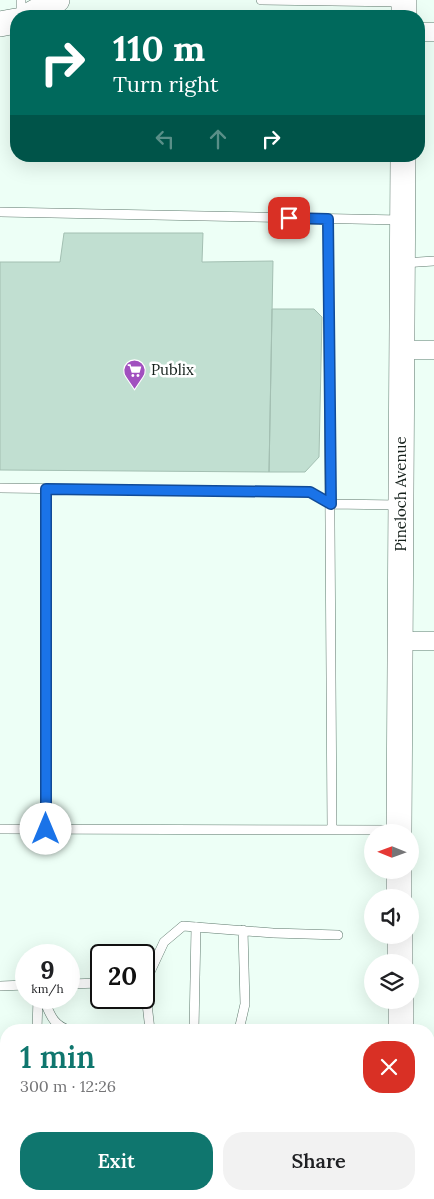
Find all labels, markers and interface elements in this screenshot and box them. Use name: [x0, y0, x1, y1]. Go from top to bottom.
text: 110 m: [113, 26, 205, 71]
icon: right: [30, 30, 95, 95]
text: Turn right: [113, 70, 218, 98]
icon: left: [151, 125, 179, 153]
icon: ahead: [204, 125, 232, 153]
icon: right: [257, 125, 285, 153]
pin: [268, 197, 310, 239]
icon: arrive: [275, 204, 303, 232]
supermarket icon: Publix: [123, 358, 147, 389]
place label: Publix: [151, 360, 194, 379]
street label: Pineloch Avenue: [391, 436, 410, 552]
position arrow: [19, 802, 71, 854]
north arrow: [364, 824, 419, 879]
map controls: [364, 824, 419, 1009]
button: sound: [364, 889, 419, 944]
speed limit sign: 20: [90, 944, 155, 1009]
text: 9: [40, 954, 55, 986]
button: layers: [364, 954, 419, 1009]
text: km/h: [31, 981, 64, 996]
text: 1 min: [20, 1038, 95, 1076]
button: close: [363, 1041, 415, 1093]
text: 300 m · 12:26: [20, 1076, 116, 1096]
button: Exit: [20, 1132, 213, 1190]
button: Share: [223, 1132, 415, 1190]

